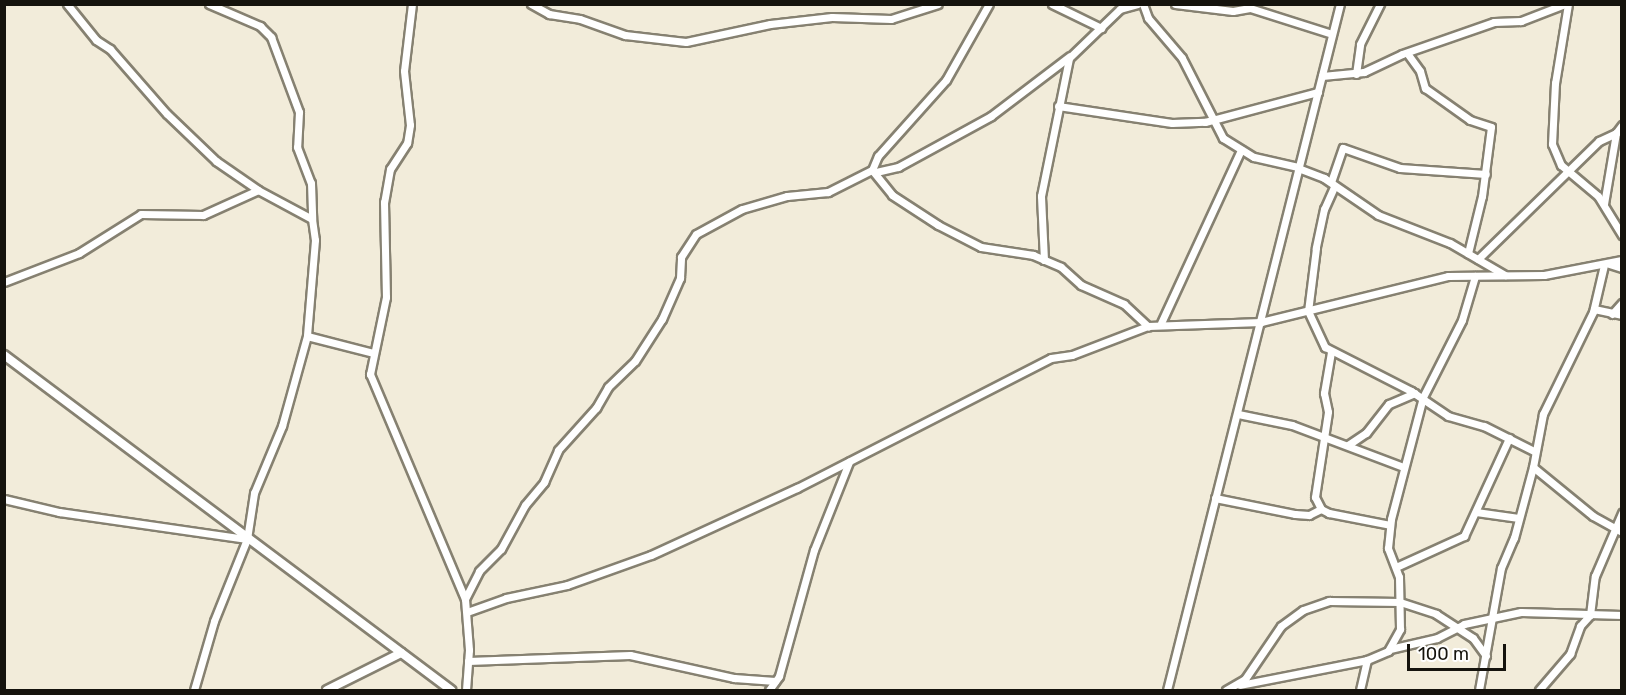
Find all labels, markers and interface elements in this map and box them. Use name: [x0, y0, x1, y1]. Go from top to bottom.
scale bar: [1410, 632, 1509, 670]
text: 100 m: [1418, 643, 1469, 665]

